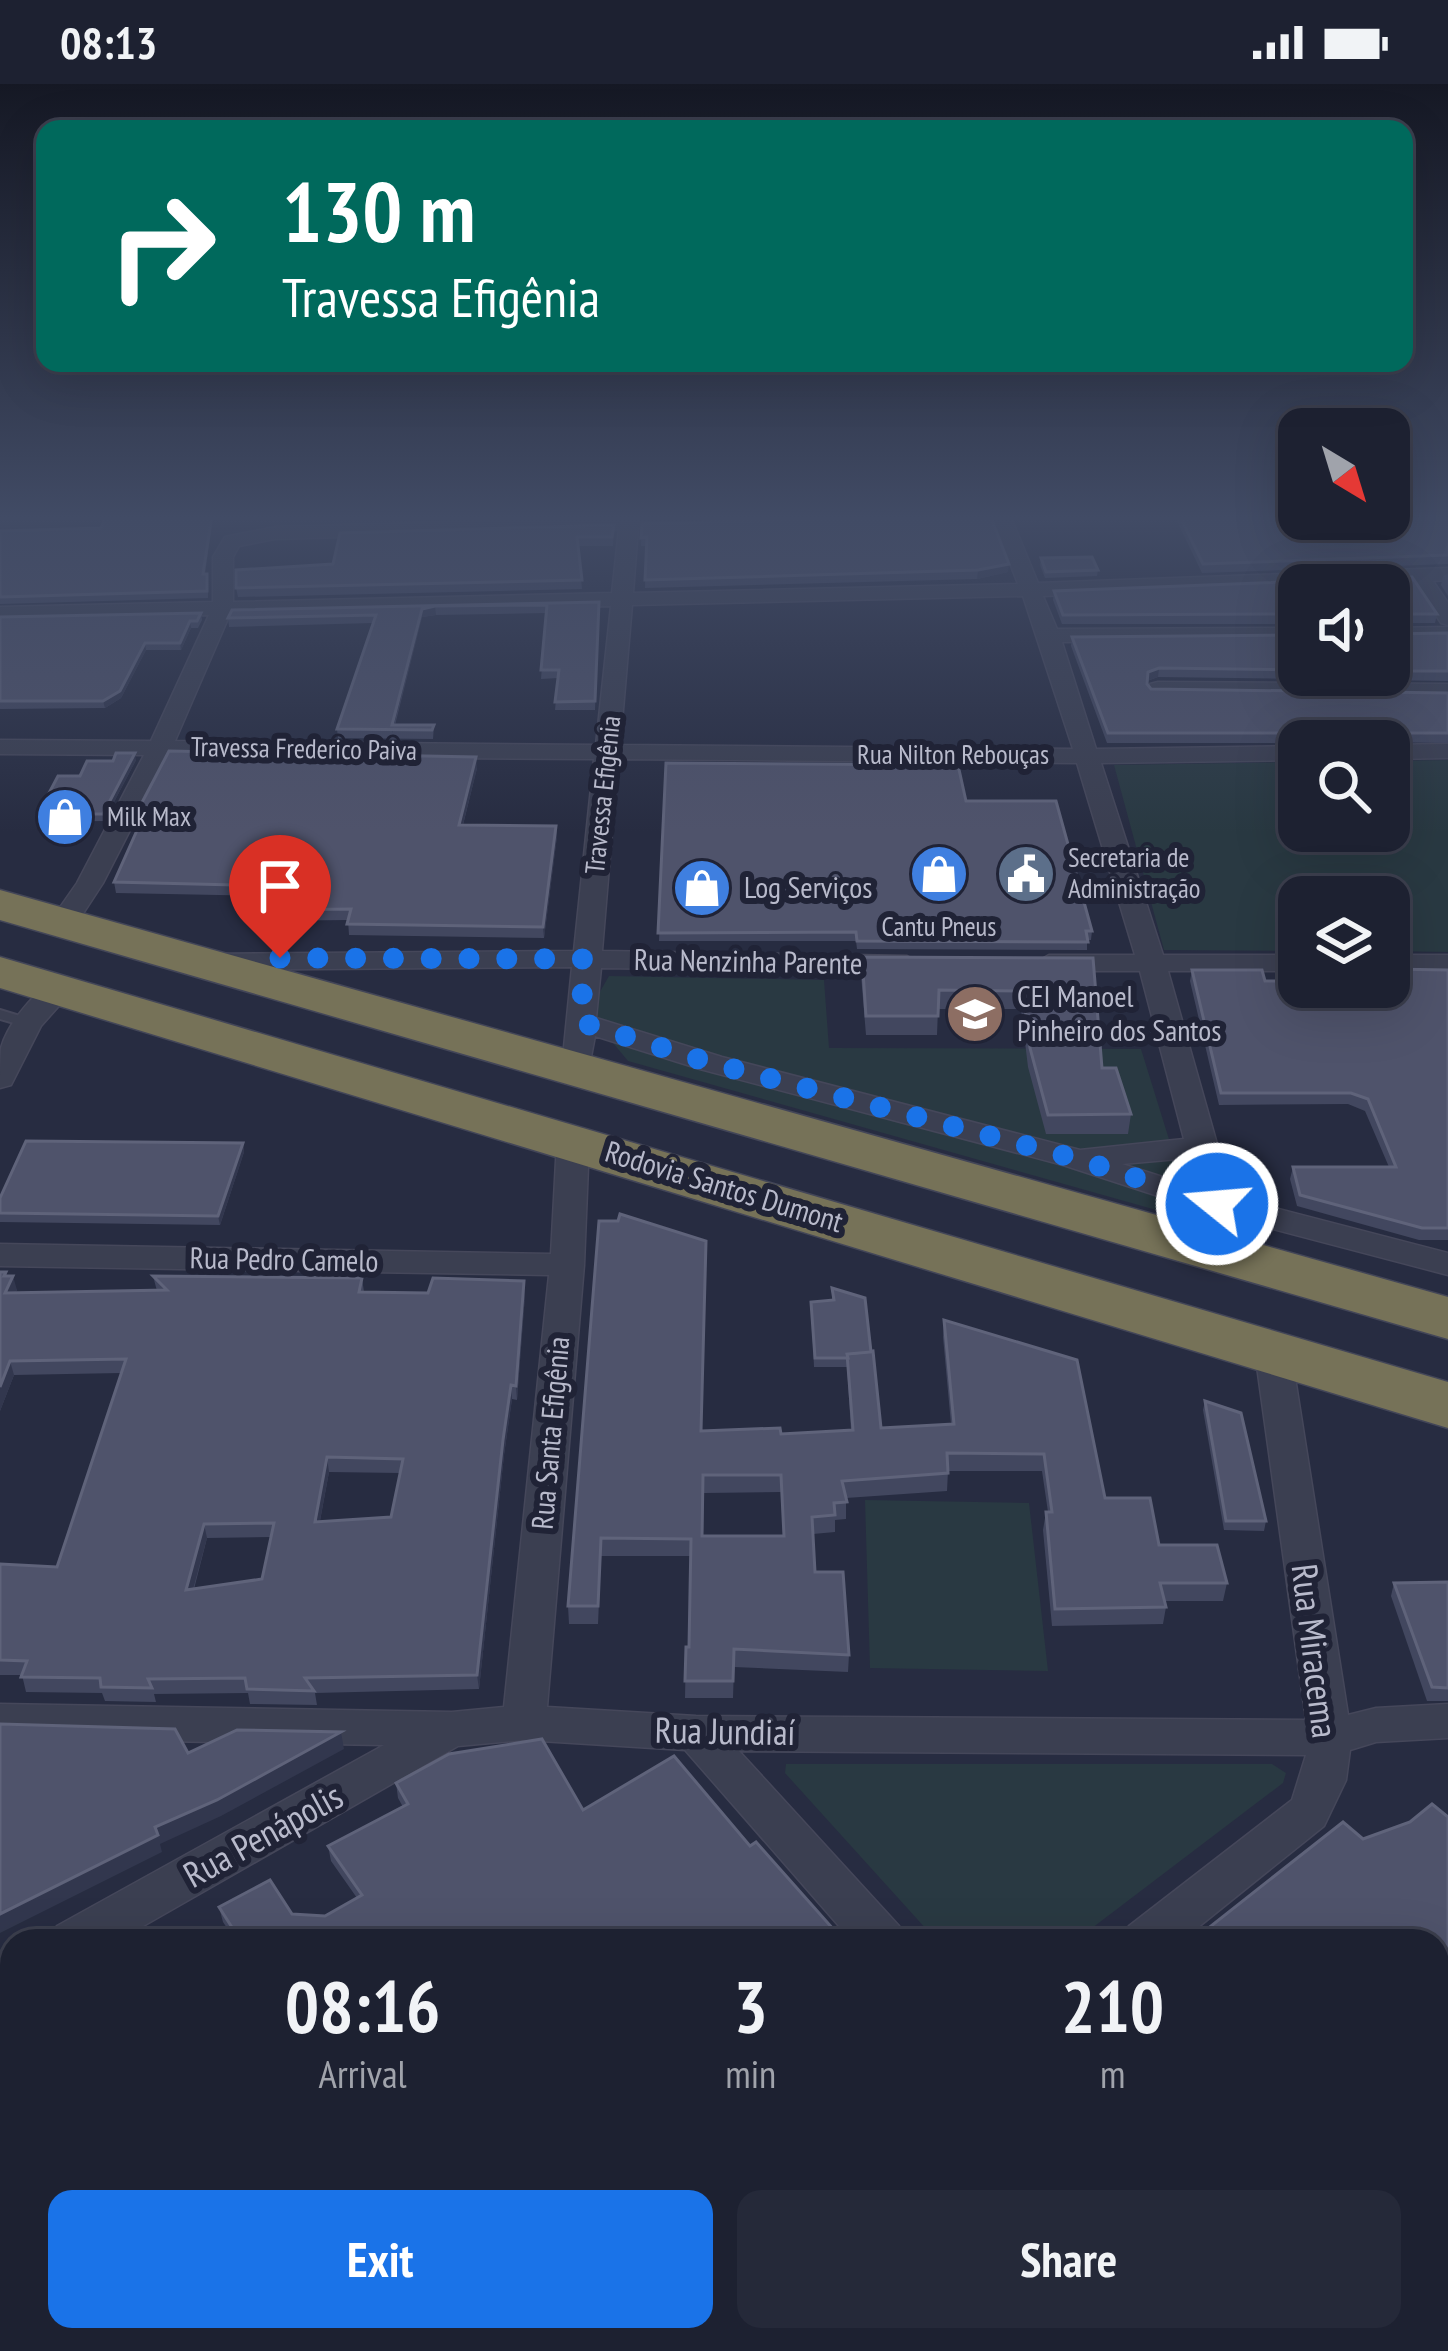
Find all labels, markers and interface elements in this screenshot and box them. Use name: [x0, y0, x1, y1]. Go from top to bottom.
text: 08:13: [60, 13, 157, 71]
text: 130 m: [282, 156, 475, 265]
icon: right: [84, 168, 240, 324]
text: Travessa Efigênia: [282, 262, 600, 332]
north arrow: [1278, 408, 1410, 540]
map controls: [1278, 408, 1410, 1008]
button: sound: [1278, 564, 1410, 696]
street label: Travessa Efigênia: [577, 714, 627, 876]
button: search: [1278, 720, 1410, 852]
street label: Travessa Frederico Paiva: [191, 729, 417, 767]
street label: Rua Nilton Rebouças: [857, 737, 1049, 771]
shop icon: Milk Max: [34, 786, 96, 848]
place label: Milk Max: [107, 799, 191, 833]
pin: [229, 835, 331, 958]
place label: Secretaria de Administração: [1068, 840, 1200, 905]
shop icon: Cantu Pneus: [908, 843, 970, 905]
public building icon: Secretaria de Administração: [995, 843, 1057, 905]
icon: arrive: [247, 853, 313, 919]
shop icon: Log Serviços: [671, 857, 733, 919]
place label: Log Serviços: [744, 867, 872, 906]
button: layers: [1278, 876, 1410, 1008]
place label: Cantu Pneus: [882, 909, 996, 943]
street label: Rua Nenzinha Parente: [633, 939, 863, 982]
place label: CEI Manoel Pinheiro dos Santos: [1017, 976, 1221, 1049]
school or university icon: CEI Manoel Pinheiro dos Santos: [944, 983, 1006, 1045]
street label: Rodovia Santos Dumont: [601, 1131, 849, 1240]
position arrow: [1154, 1141, 1280, 1267]
street label: Rua Pedro Camelo: [189, 1237, 379, 1280]
street label: Rua Santa Efigênia: [522, 1335, 577, 1531]
street label: Rua Miracema: [1282, 1561, 1349, 1741]
street label: Rua Jundiaí: [654, 1706, 796, 1755]
street label: Rua Penápolis: [175, 1772, 351, 1897]
text: 08:16: [285, 1959, 441, 2052]
text: 3: [734, 1959, 768, 2052]
text: 210: [1061, 1959, 1164, 2052]
text: Arrival: [319, 2048, 407, 2099]
text: min: [725, 2048, 776, 2099]
text: m: [1100, 2048, 1125, 2099]
button: Exit: [48, 2190, 713, 2328]
button: Share: [737, 2190, 1401, 2328]

